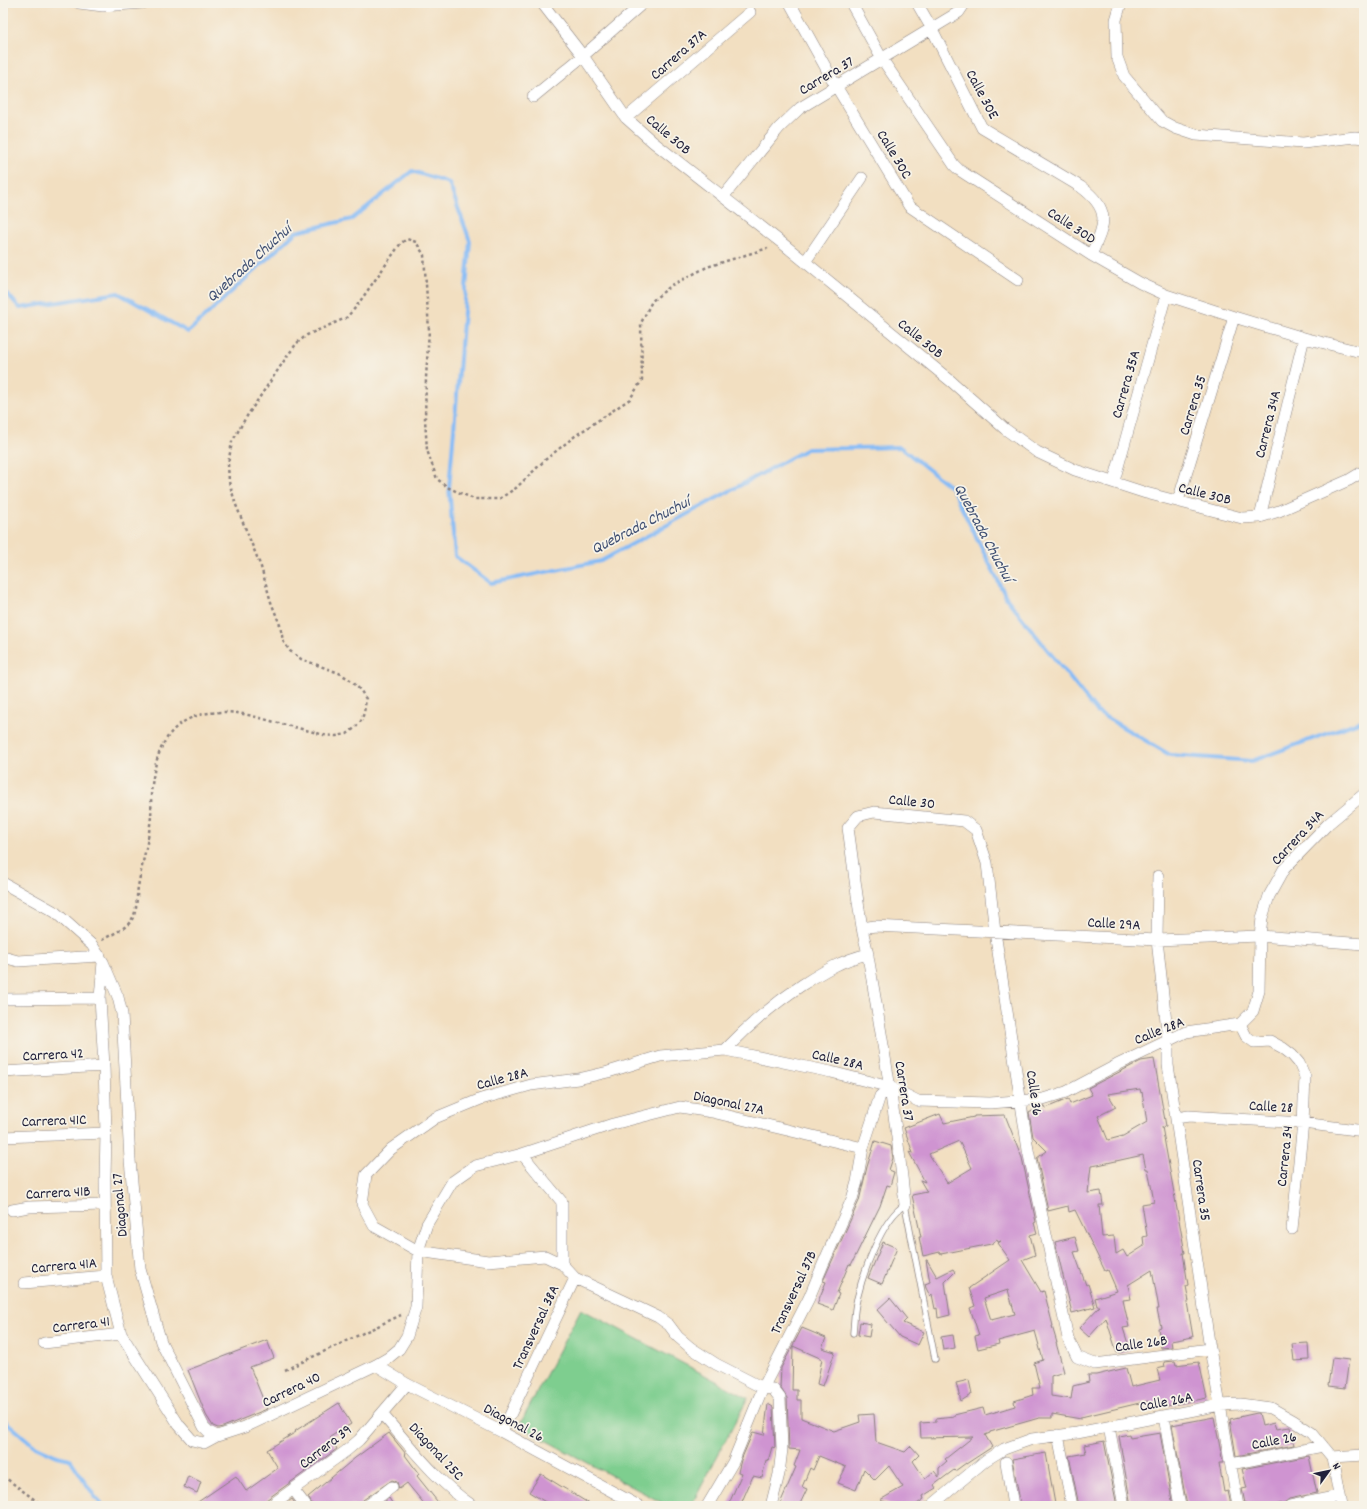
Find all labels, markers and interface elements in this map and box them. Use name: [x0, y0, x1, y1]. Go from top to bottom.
street label: Carrera 37A: [646, 25, 712, 86]
street label: Carrera 37: [795, 52, 859, 102]
street label: Calle 30E: [959, 66, 1004, 124]
street label: Calle 30B: [640, 110, 695, 161]
street label: Calle 30C: [870, 126, 917, 184]
street label: Calle 30D: [1042, 203, 1100, 251]
water label: Quebrada Chuchuí: [202, 216, 301, 309]
street label: Calle 30B: [892, 314, 947, 365]
street label: Carrera 35A: [1107, 348, 1147, 421]
street label: Carrera 35: [1174, 373, 1213, 438]
street label: Carrera 34A: [1250, 388, 1288, 461]
street label: Calle 30B: [1176, 478, 1233, 512]
water label: Quebrada Chuchuí: [947, 480, 1020, 590]
water label: Quebrada Chuchuí: [588, 490, 698, 561]
street label: Calle 30: [888, 790, 936, 816]
street label: Carrera 34A: [1267, 806, 1330, 871]
street label: Calle 29A: [1087, 913, 1141, 937]
street label: Calle 28A: [1131, 1012, 1188, 1052]
street label: Carrera 42: [22, 1043, 84, 1069]
street label: Calle 28A: [810, 1044, 866, 1078]
street label: Carrera 37: [887, 1060, 919, 1123]
street label: Calle 28A: [474, 1063, 531, 1097]
street label: Calle 36: [1019, 1069, 1047, 1117]
street label: Diagonal 27A: [691, 1086, 766, 1122]
street label: Calle 28: [1248, 1096, 1294, 1120]
street label: Carrera 41C: [21, 1110, 87, 1134]
street label: Carrera 34: [1272, 1125, 1300, 1188]
street label: Carrera 35: [1185, 1158, 1215, 1222]
street label: Diagonal 27: [107, 1172, 135, 1238]
street label: Carrera 41B: [25, 1181, 91, 1207]
street label: Transversal 37B: [766, 1247, 824, 1338]
street label: Carrera 41A: [30, 1253, 98, 1281]
street label: Transversal 38A: [508, 1282, 566, 1374]
street label: Carrera 41: [51, 1312, 111, 1340]
street label: Calle 26B: [1114, 1330, 1169, 1360]
street label: Carrera 40: [259, 1367, 325, 1414]
street label: Calle 26A: [1138, 1387, 1195, 1419]
street label: Diagonal 26: [479, 1399, 547, 1449]
street label: Diagonal 25C: [403, 1418, 468, 1486]
street label: Carrera 39: [295, 1420, 357, 1475]
street label: Calle 26: [1250, 1427, 1299, 1457]
north arrow: [1309, 1451, 1349, 1491]
text: N: [1328, 1460, 1344, 1474]

